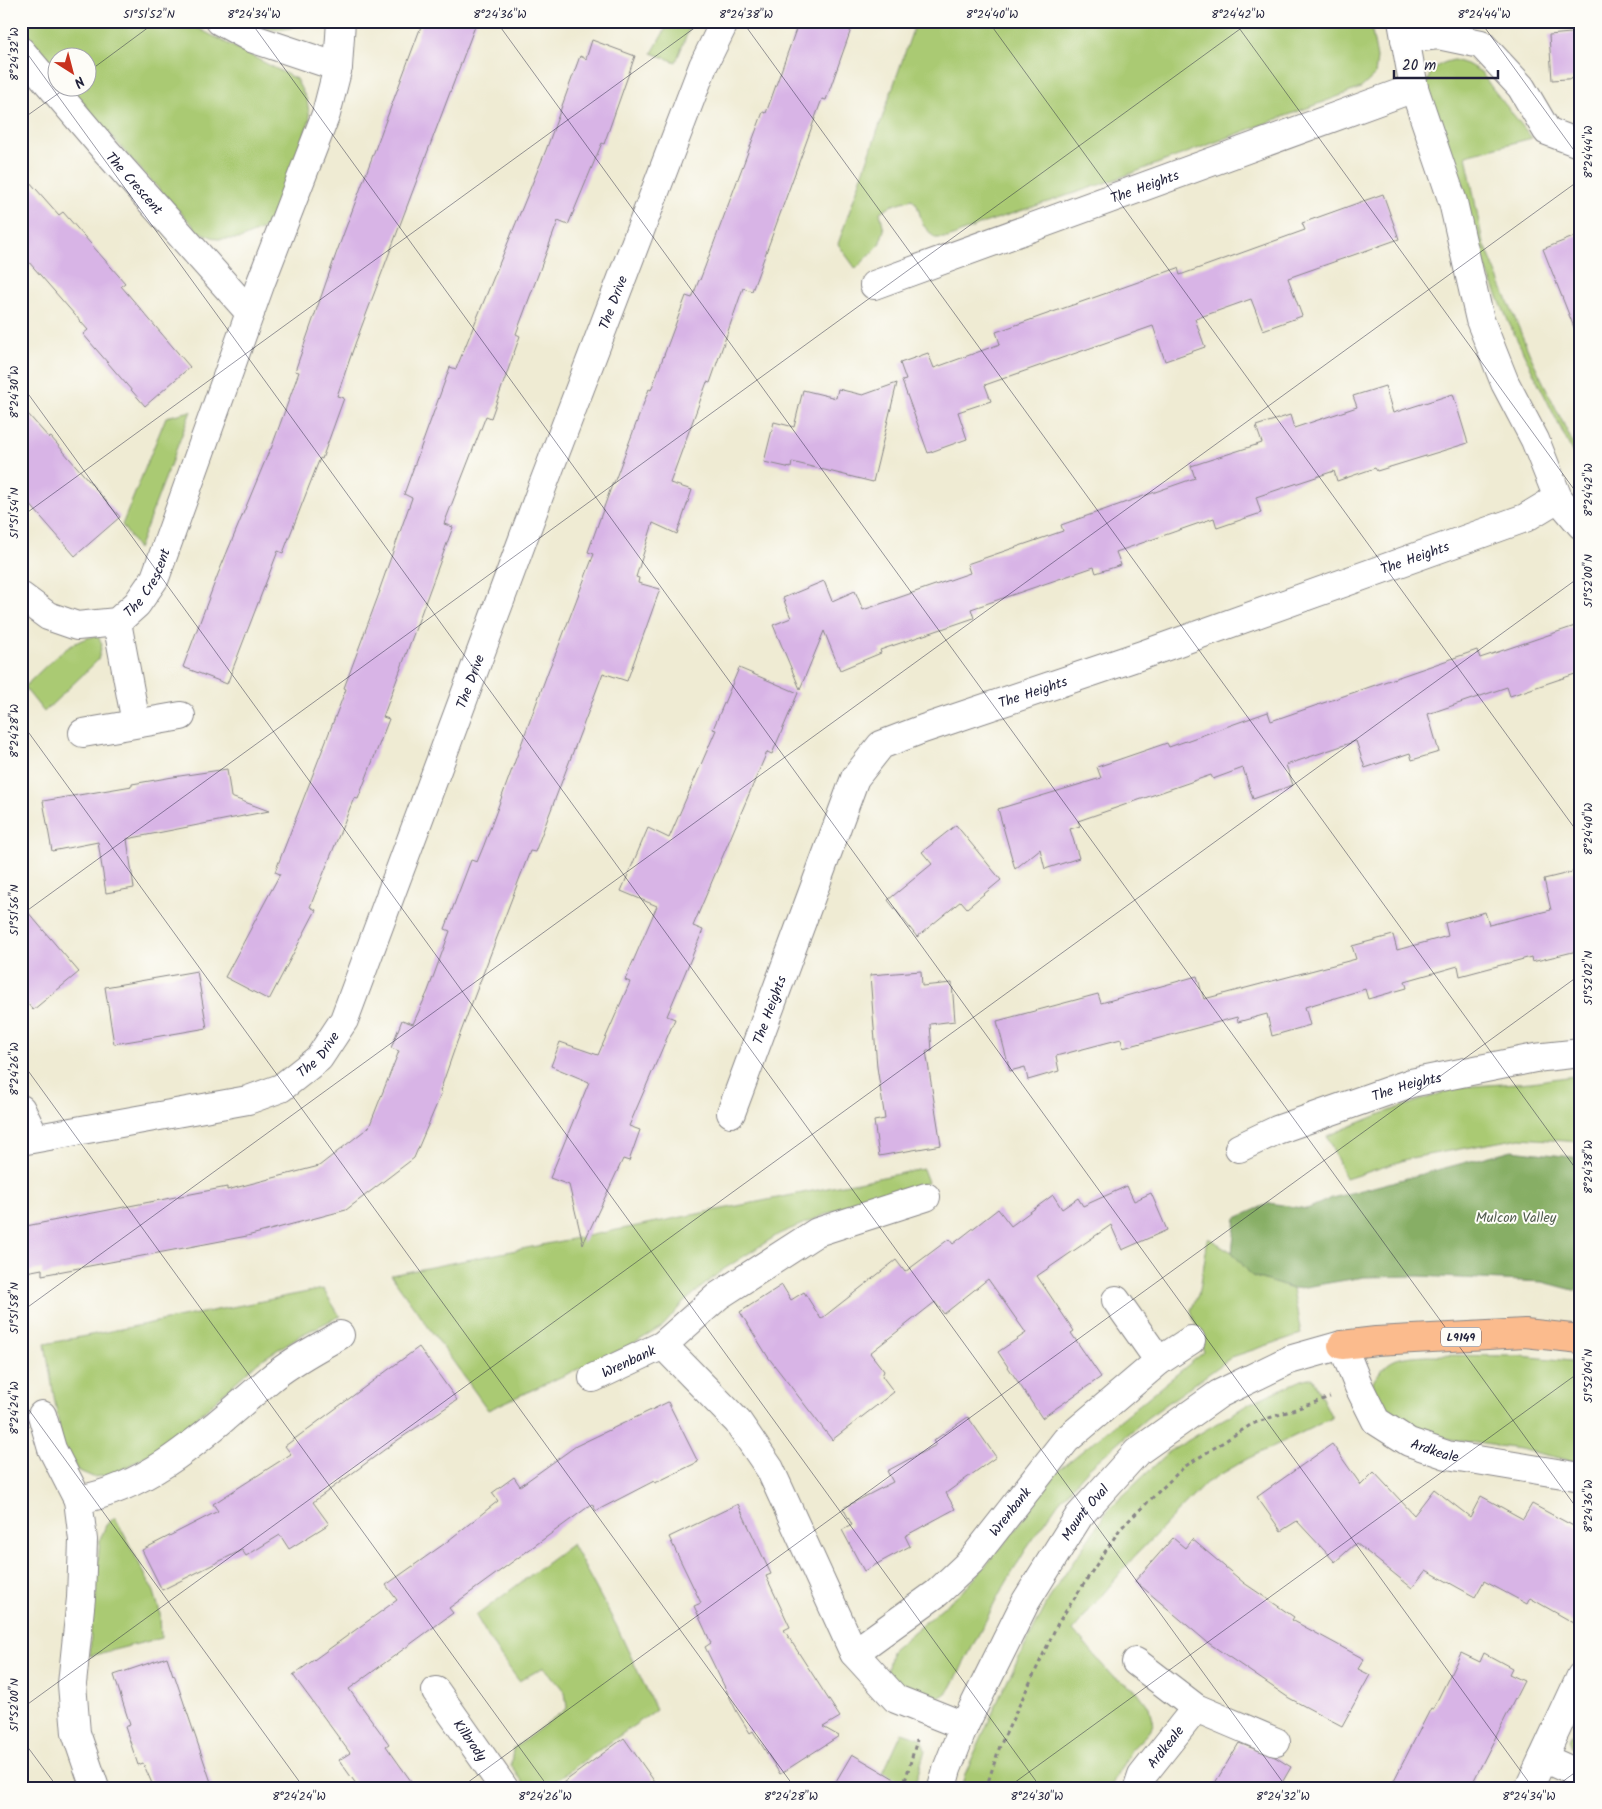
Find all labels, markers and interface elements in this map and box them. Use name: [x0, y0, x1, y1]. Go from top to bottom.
text: 51°51'52"N: [123, 5, 175, 24]
text: 8°24'34"W: [227, 5, 281, 24]
text: 8°24'36"W: [473, 5, 527, 24]
text: 8°24'38"W: [719, 5, 773, 24]
text: 8°24'40"W: [966, 5, 1018, 24]
text: 8°24'42"W: [1211, 5, 1265, 24]
text: 8°24'44"W: [1457, 5, 1511, 24]
text: 8°24'32"W: [5, 27, 24, 81]
north arrow: [48, 48, 98, 98]
scale bar: [1394, 48, 1498, 80]
text: 20 m: [1402, 54, 1436, 78]
text: N: [69, 70, 89, 93]
text: 8°24'44"W: [1579, 125, 1598, 179]
street label: The Crescent: [100, 147, 168, 220]
street label: The Heights: [1108, 165, 1182, 210]
street label: The Drive: [593, 272, 634, 333]
text: 8°24'30"W: [5, 366, 24, 418]
text: 8°24'42"W: [1579, 463, 1598, 517]
text: 51°51'54"N: [5, 487, 24, 539]
street label: The Heights: [1378, 536, 1453, 581]
street label: The Crescent: [119, 545, 177, 623]
text: 51°52'00"N: [1579, 554, 1598, 608]
street label: The Drive: [451, 651, 491, 712]
street label: The Heights: [996, 671, 1071, 715]
text: 8°24'28"W: [5, 704, 24, 758]
text: 8°24'40"W: [1579, 803, 1598, 855]
text: 51°51'56"N: [5, 884, 24, 936]
text: 51°52'02"N: [1579, 951, 1598, 1005]
street label: The Heights: [747, 973, 793, 1048]
street label: The Drive: [292, 1027, 346, 1084]
text: 8°24'26"W: [5, 1042, 24, 1096]
street label: The Heights: [1369, 1067, 1444, 1108]
text: 8°24'38"W: [1579, 1140, 1598, 1194]
park label: Mulcon Valley: [1476, 1207, 1557, 1229]
text: 51°51'58"N: [5, 1282, 24, 1334]
road number: L9149: [1441, 1328, 1481, 1346]
street label: Wrenbank: [598, 1340, 660, 1384]
text: 51°52'04"N: [1579, 1349, 1598, 1403]
text: 8°24'24"W: [5, 1381, 24, 1435]
street label: Ardkeale: [1408, 1433, 1461, 1469]
street label: Mount Oval: [1056, 1479, 1115, 1545]
text: 8°24'36"W: [1579, 1479, 1598, 1533]
street label: Wrenbank: [984, 1482, 1037, 1541]
text: 51°52'00"N: [5, 1678, 24, 1732]
street label: Kilbrody: [447, 1715, 492, 1767]
street label: Ardkeale: [1142, 1721, 1190, 1774]
text: 8°24'24"W: [272, 1787, 326, 1806]
text: 8°24'26"W: [518, 1787, 572, 1806]
text: 8°24'28"W: [764, 1787, 818, 1806]
text: 8°24'30"W: [1011, 1787, 1063, 1806]
text: 8°24'32"W: [1256, 1787, 1310, 1806]
text: 8°24'34"W: [1502, 1787, 1556, 1806]

